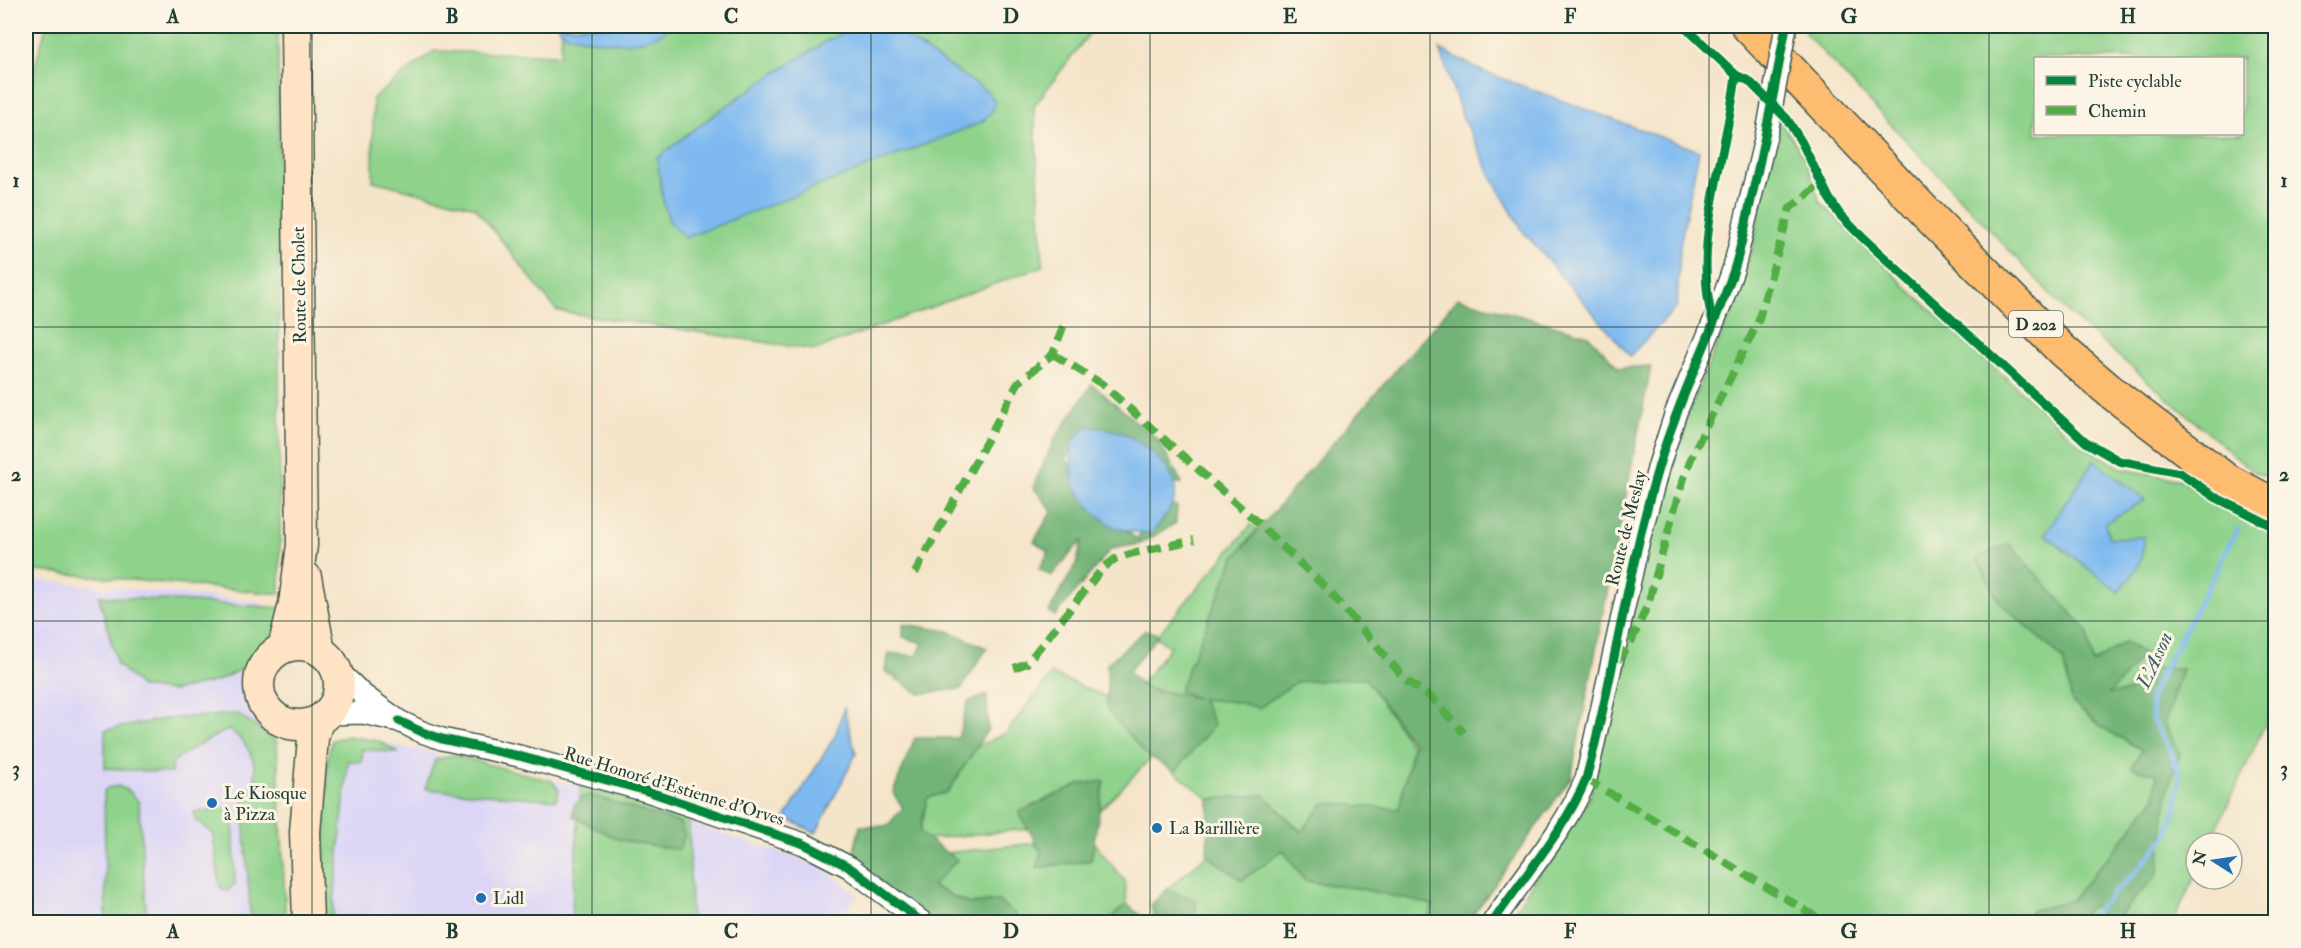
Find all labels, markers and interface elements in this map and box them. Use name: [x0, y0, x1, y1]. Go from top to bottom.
text: A: [166, 4, 180, 29]
text: B: [445, 4, 459, 29]
text: C: [724, 4, 738, 29]
text: D: [1003, 4, 1019, 29]
text: E: [1283, 4, 1298, 29]
text: F: [1564, 4, 1577, 29]
text: G: [1841, 4, 1858, 29]
text: H: [2120, 4, 2136, 29]
legend: [2034, 57, 2244, 135]
text: Piste cyclable: [2088, 70, 2182, 93]
text: Chemin: [2088, 100, 2146, 123]
text: 1: [12, 168, 20, 193]
text: 1: [2280, 168, 2288, 193]
street label: Route de Cholet: [287, 226, 312, 344]
road number: D 202: [2009, 311, 2063, 337]
text: 2: [11, 462, 21, 487]
text: 2: [2279, 462, 2289, 487]
street label: Route de Meslay: [1601, 467, 1652, 588]
water label: L'Asson: [2130, 628, 2178, 693]
street label: Rue Honoré d'Estienne d'Orves: [561, 742, 787, 831]
text: 3: [12, 756, 20, 781]
text: 3: [2280, 756, 2288, 781]
place label: Le Kiosque à Pizza: [224, 782, 307, 826]
marker: Le Kiosque à Pizza: [205, 796, 219, 810]
place label: La Barillière: [1169, 817, 1260, 840]
marker: La Barillière: [1150, 821, 1164, 835]
north arrow: [2184, 831, 2244, 891]
text: N: [2189, 848, 2212, 868]
place label: Lidl: [493, 887, 525, 910]
marker: Lidl: [474, 891, 488, 905]
text: A: [166, 919, 180, 944]
text: B: [445, 919, 459, 944]
text: C: [724, 919, 738, 944]
text: D: [1003, 919, 1019, 944]
text: E: [1283, 919, 1298, 944]
text: F: [1564, 919, 1577, 944]
text: G: [1841, 919, 1858, 944]
text: H: [2120, 919, 2136, 944]

